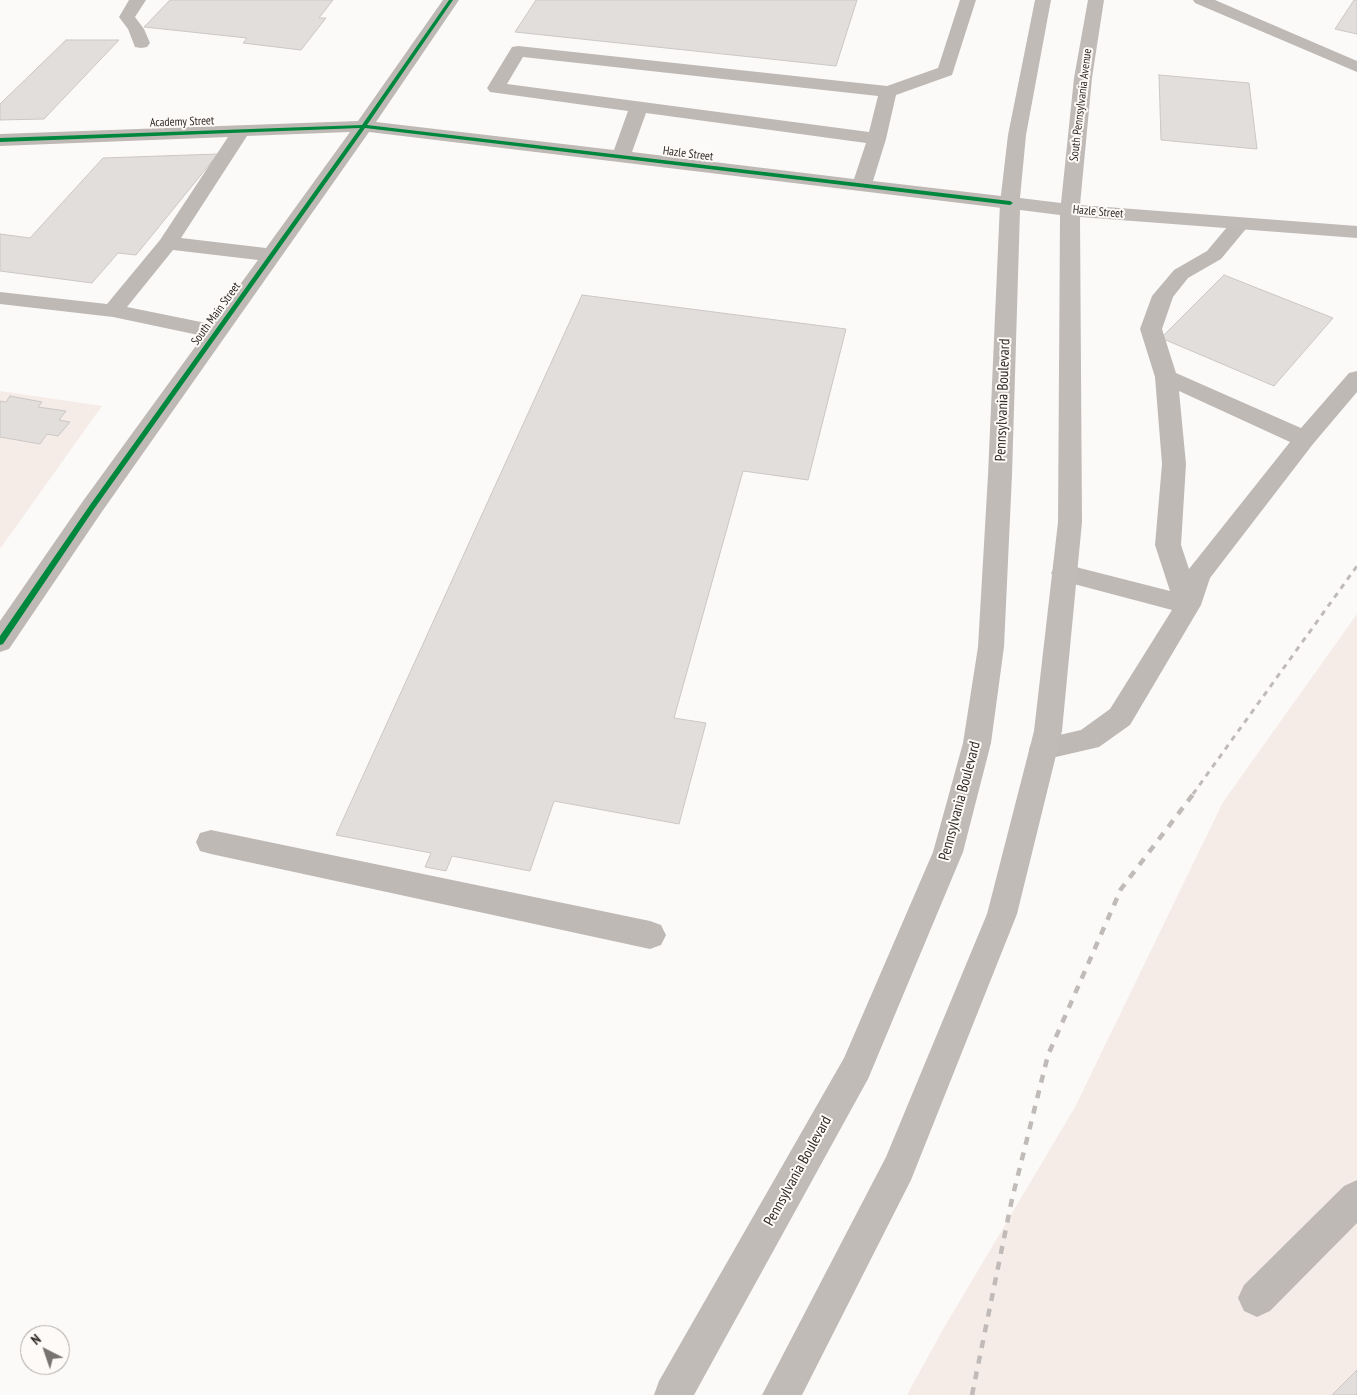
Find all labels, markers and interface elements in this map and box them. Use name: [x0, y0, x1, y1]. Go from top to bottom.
street label: South Pennsylvania Avenue: [1067, 48, 1095, 162]
street label: Academy Street: [150, 114, 214, 130]
street label: Hazle Street: [662, 144, 714, 164]
street label: Hazle Street: [1072, 203, 1124, 221]
street label: South Main Street: [188, 280, 244, 348]
street label: Pennsylvania Boulevard: [992, 338, 1014, 462]
street label: Pennsylvania Boulevard: [935, 739, 985, 863]
street label: Pennsylvania Boulevard: [760, 1113, 836, 1229]
north arrow: [20, 1325, 70, 1375]
text: N: [27, 1330, 45, 1349]

